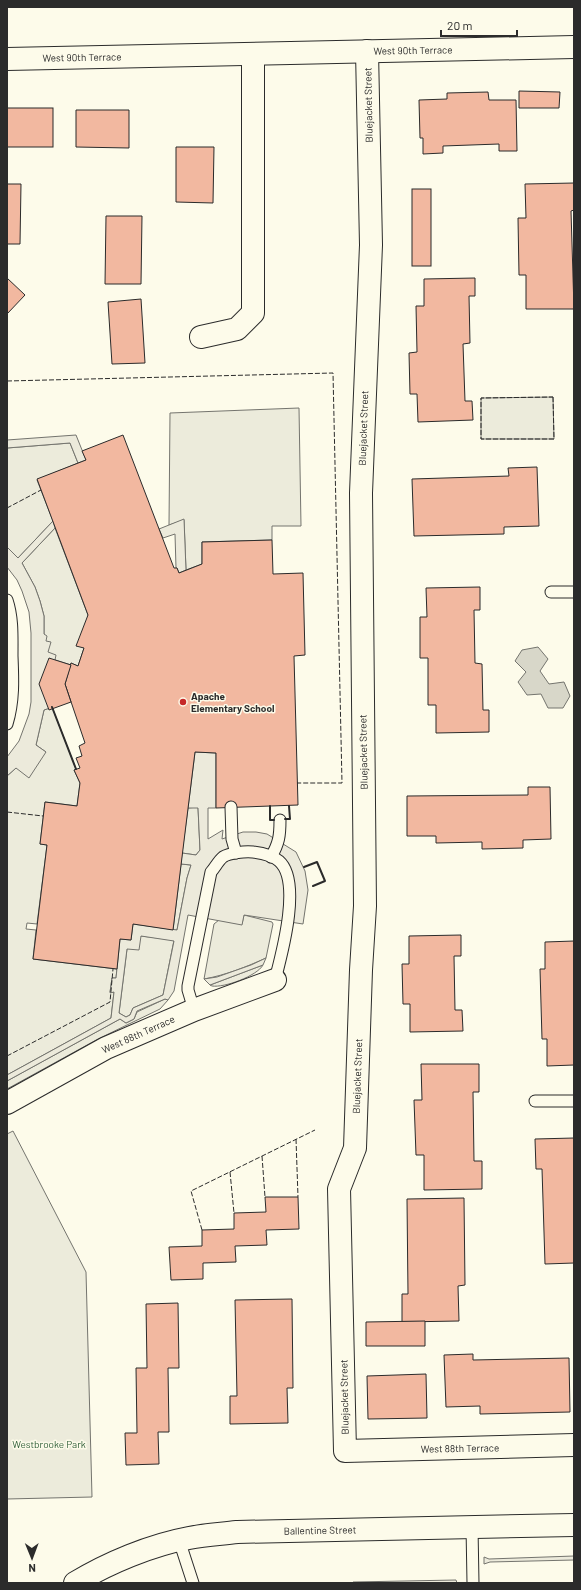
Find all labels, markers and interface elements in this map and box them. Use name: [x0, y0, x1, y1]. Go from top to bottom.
scale bar: [441, 12, 517, 38]
text: 20 m: [447, 18, 473, 32]
street label: West 90th Terrace: [373, 43, 453, 57]
street label: West 90th Terrace: [42, 50, 122, 64]
street label: Bluejacket Street: [361, 67, 375, 143]
street label: Bluejacket Street: [356, 390, 370, 466]
place label: Apache Elementary School: [191, 690, 274, 714]
marker: Apache Elementary School: [178, 697, 188, 707]
street label: Bluejacket Street: [356, 714, 370, 790]
street label: West 88th Terrace: [100, 1013, 176, 1055]
street label: Bluejacket Street: [350, 1038, 364, 1114]
street label: Bluejacket Street: [337, 1359, 351, 1435]
park label: Westbrooke Park: [12, 1438, 86, 1450]
street label: West 88th Terrace: [421, 1441, 499, 1455]
street label: Ballentine Street: [284, 1523, 357, 1537]
north arrow: [12, 1538, 52, 1578]
text: N: [28, 1562, 36, 1575]

